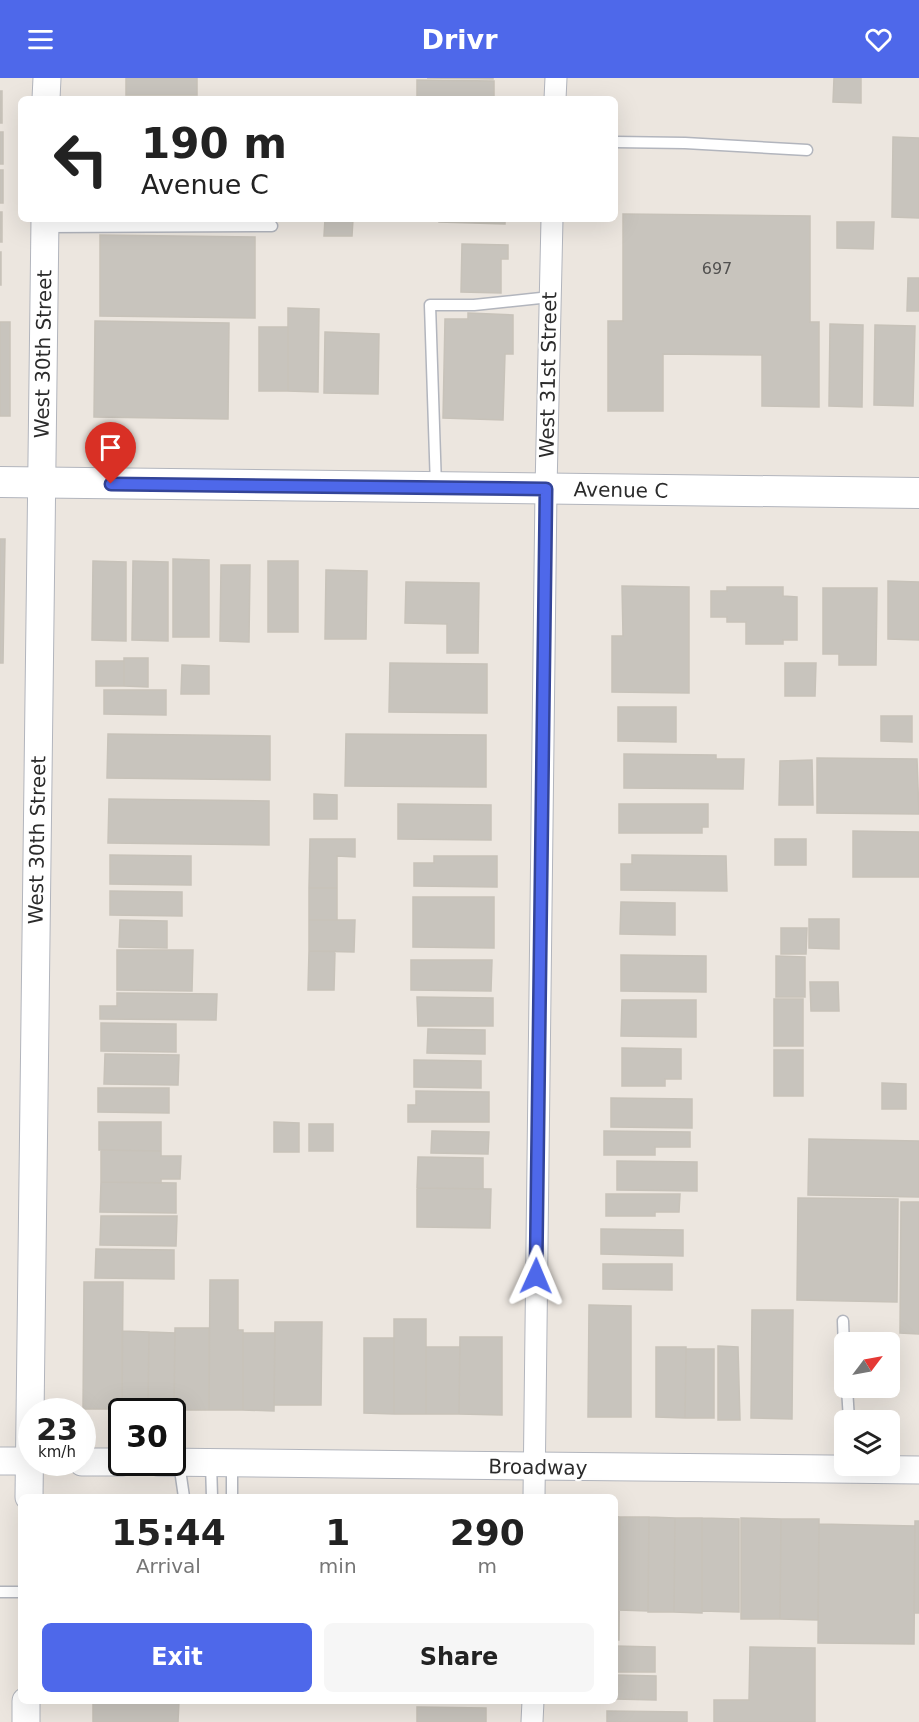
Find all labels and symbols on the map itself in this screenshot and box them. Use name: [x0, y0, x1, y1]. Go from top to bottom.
house number: 697: [702, 259, 732, 278]
street label: West 30th Street: [30, 269, 56, 439]
street label: West 31st Street: [535, 291, 561, 458]
pin: [85, 422, 136, 484]
street label: Avenue C: [573, 477, 669, 503]
street label: West 30th Street: [24, 755, 50, 925]
position arrow: [504, 1244, 568, 1308]
north arrow: [834, 1332, 900, 1398]
speed limit sign: 30: [108, 1398, 186, 1476]
street label: Broadway: [488, 1454, 588, 1480]

